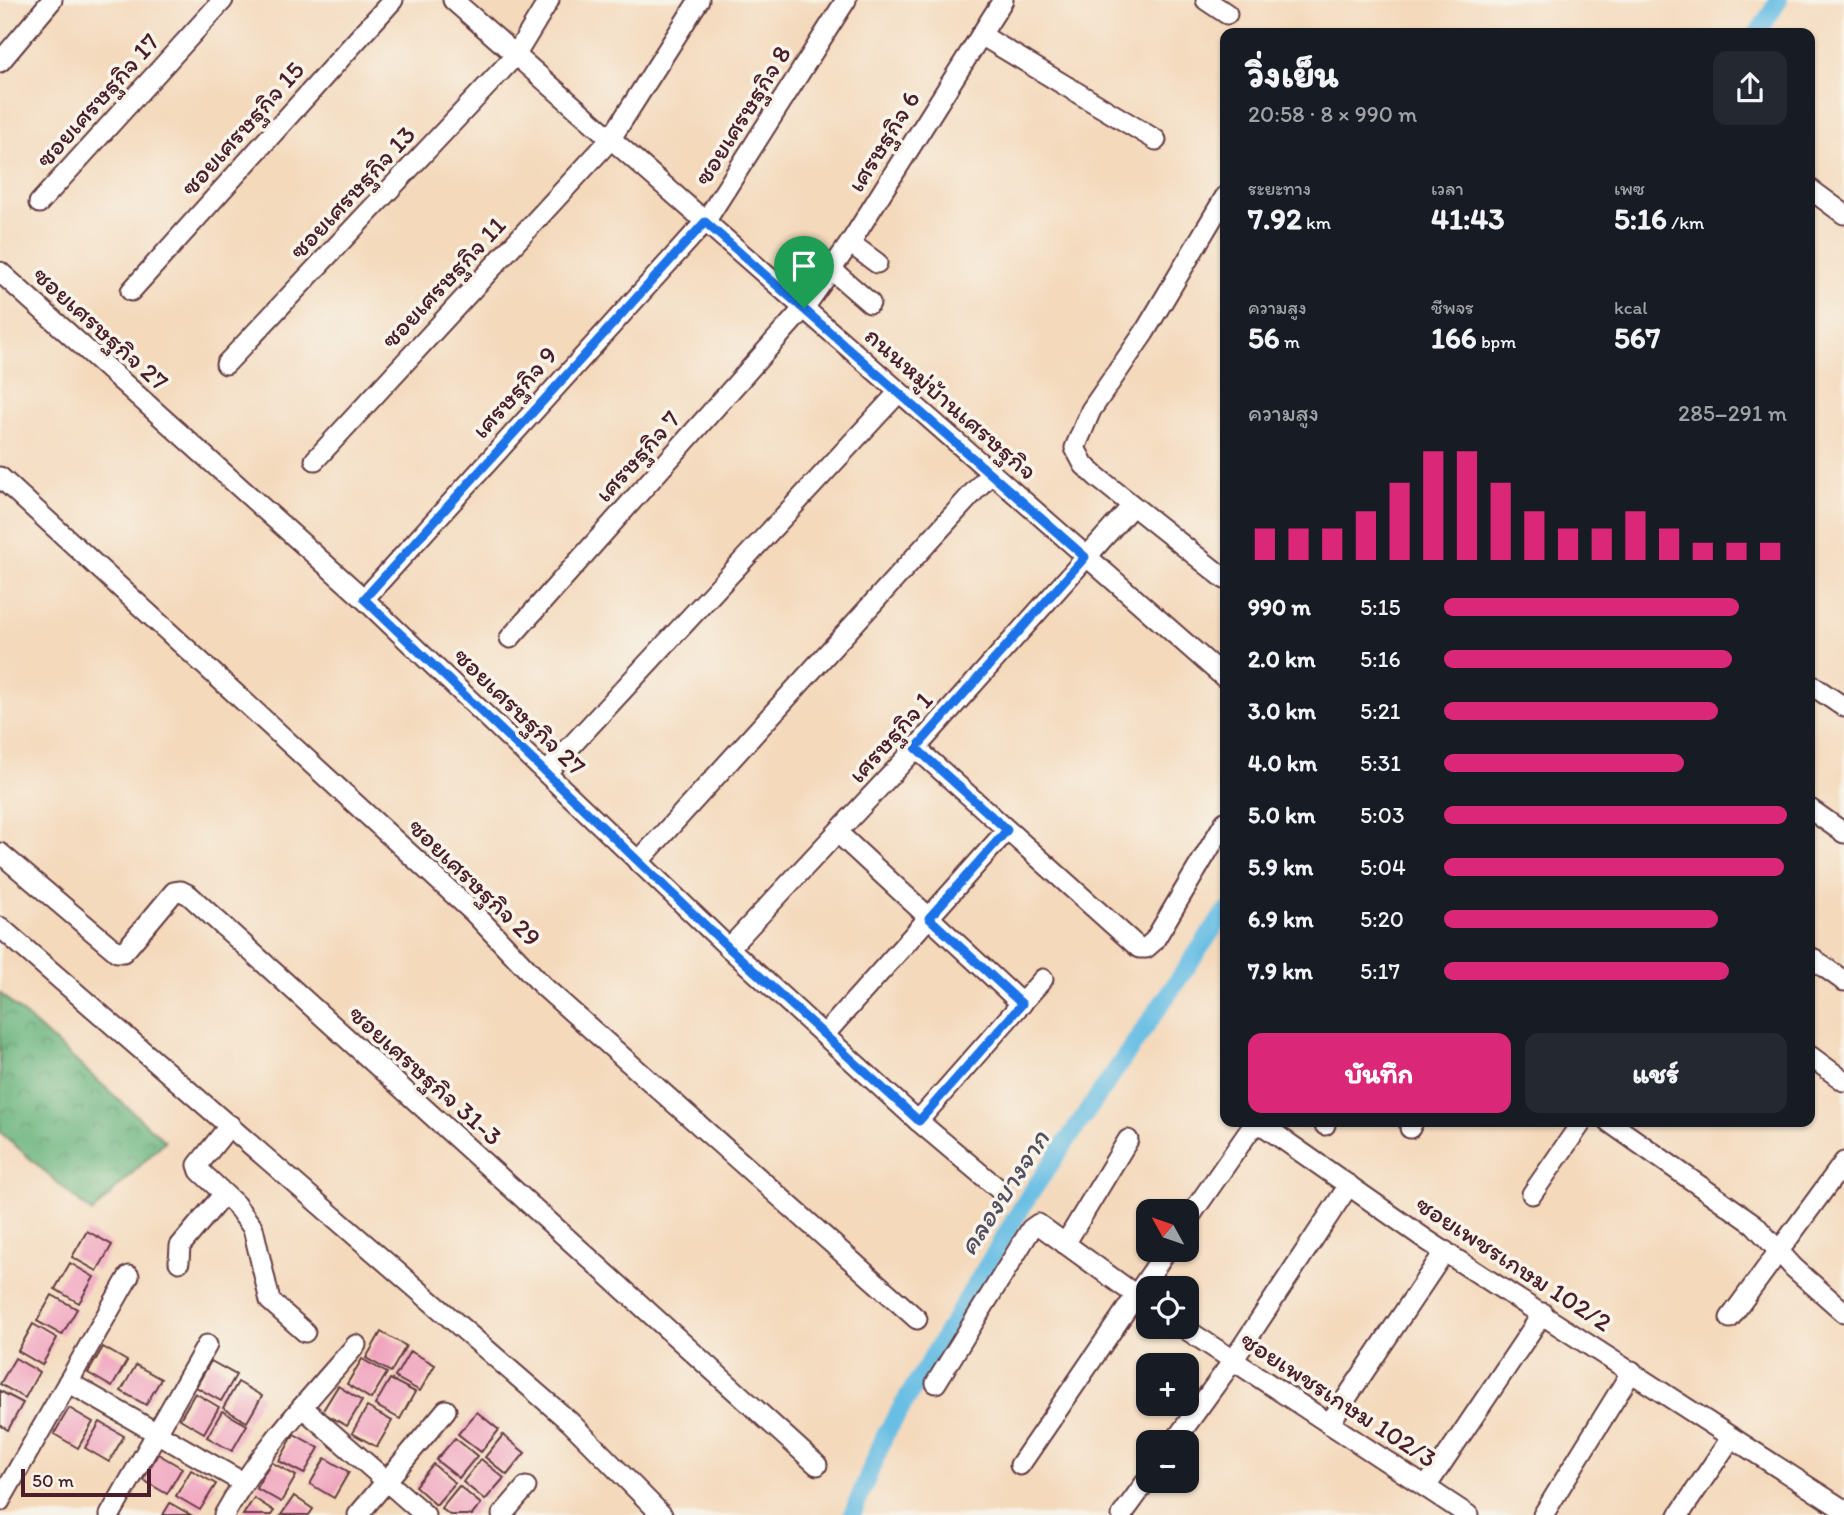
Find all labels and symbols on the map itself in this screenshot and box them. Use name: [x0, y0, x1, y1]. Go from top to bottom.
street label: ซอยเศรษฐกิจ 17: [28, 26, 167, 175]
street label: ซอยเศรษฐกิจ 8: [686, 39, 799, 192]
street label: ซอยเศรษฐกิจ 15: [173, 54, 312, 203]
street label: เศรษฐกิจ 6: [839, 84, 928, 199]
street label: ซอยเศรษฐกิจ 13: [282, 119, 423, 267]
street label: ซอยเศรษฐกิจ 11: [374, 209, 514, 356]
pin: [774, 236, 834, 308]
street label: ซอยเศรษฐกิจ 27: [25, 259, 175, 399]
street label: ถนนหมู่บ้านเศรษฐกิจ: [857, 319, 1044, 488]
street label: เศรษฐกิจ 9: [464, 339, 565, 446]
street label: เศรษฐกิจ 7: [587, 403, 688, 510]
street label: ซอยเศรษฐกิจ 27: [446, 640, 593, 783]
street label: เศรษฐกิจ 1: [841, 685, 941, 791]
street label: ซอยเศรษฐกิจ 29: [401, 811, 548, 955]
street label: ซอยเศรษฐกิจ 31-3: [341, 998, 509, 1154]
water label: คลองบางจาก: [950, 1123, 1056, 1261]
street label: ซอยเพชรเกษม 102/2: [1410, 1188, 1618, 1338]
north arrow: [1136, 1199, 1199, 1262]
street label: ซอยเพชรเกษม 102/3: [1235, 1324, 1443, 1474]
scale bar: [21, 1466, 150, 1498]

